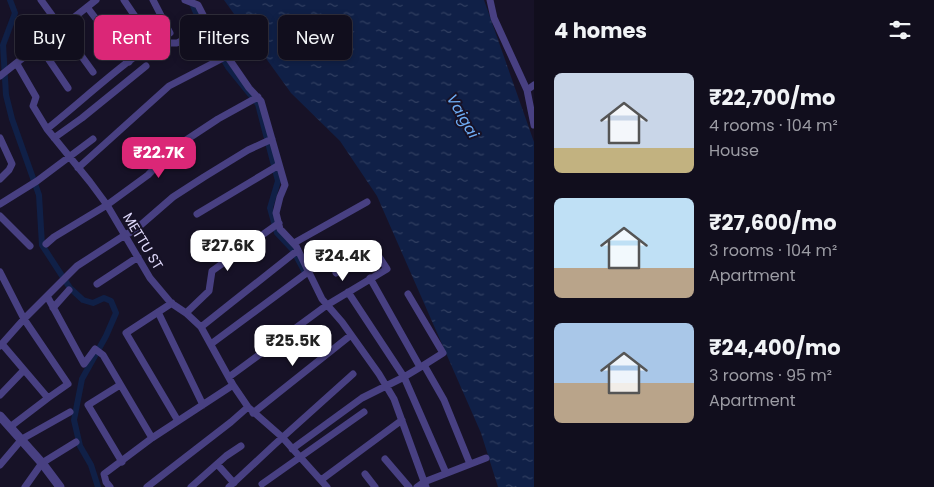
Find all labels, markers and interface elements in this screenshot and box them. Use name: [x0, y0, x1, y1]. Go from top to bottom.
chip: Buy: [15, 15, 84, 60]
chip: Rent: [94, 15, 170, 60]
chip: Filters: [180, 15, 268, 60]
chip: New: [278, 15, 352, 60]
text: 4 homes: [554, 16, 647, 45]
icon: filters: [886, 16, 914, 44]
text: ₹22,700/mo: [709, 83, 835, 112]
water label: Vaigai: [442, 90, 484, 142]
icon: home: [594, 93, 654, 153]
text: 4 rooms · 104 m²: [709, 114, 838, 137]
pin: ₹22.7K: [118, 136, 200, 179]
text: House: [709, 139, 759, 162]
text: ₹22.7K: [133, 141, 185, 164]
text: ₹27,600/mo: [709, 208, 837, 237]
street label: METTU ST: [118, 209, 168, 274]
icon: home: [594, 218, 654, 278]
pin: ₹27.6K: [187, 230, 269, 272]
text: ₹27.6K: [201, 234, 255, 257]
text: 3 rooms · 104 m²: [709, 239, 837, 262]
pin: ₹24.4K: [302, 240, 384, 282]
text: ₹24.4K: [315, 244, 371, 267]
text: Apartment: [709, 264, 796, 287]
pin: ₹25.5K: [252, 324, 334, 367]
text: ₹25.5K: [265, 329, 321, 352]
text: ₹24,400/mo: [709, 333, 841, 362]
icon: home: [594, 343, 654, 403]
text: 3 rooms · 95 m²: [709, 364, 832, 387]
text: Apartment: [709, 389, 796, 412]

